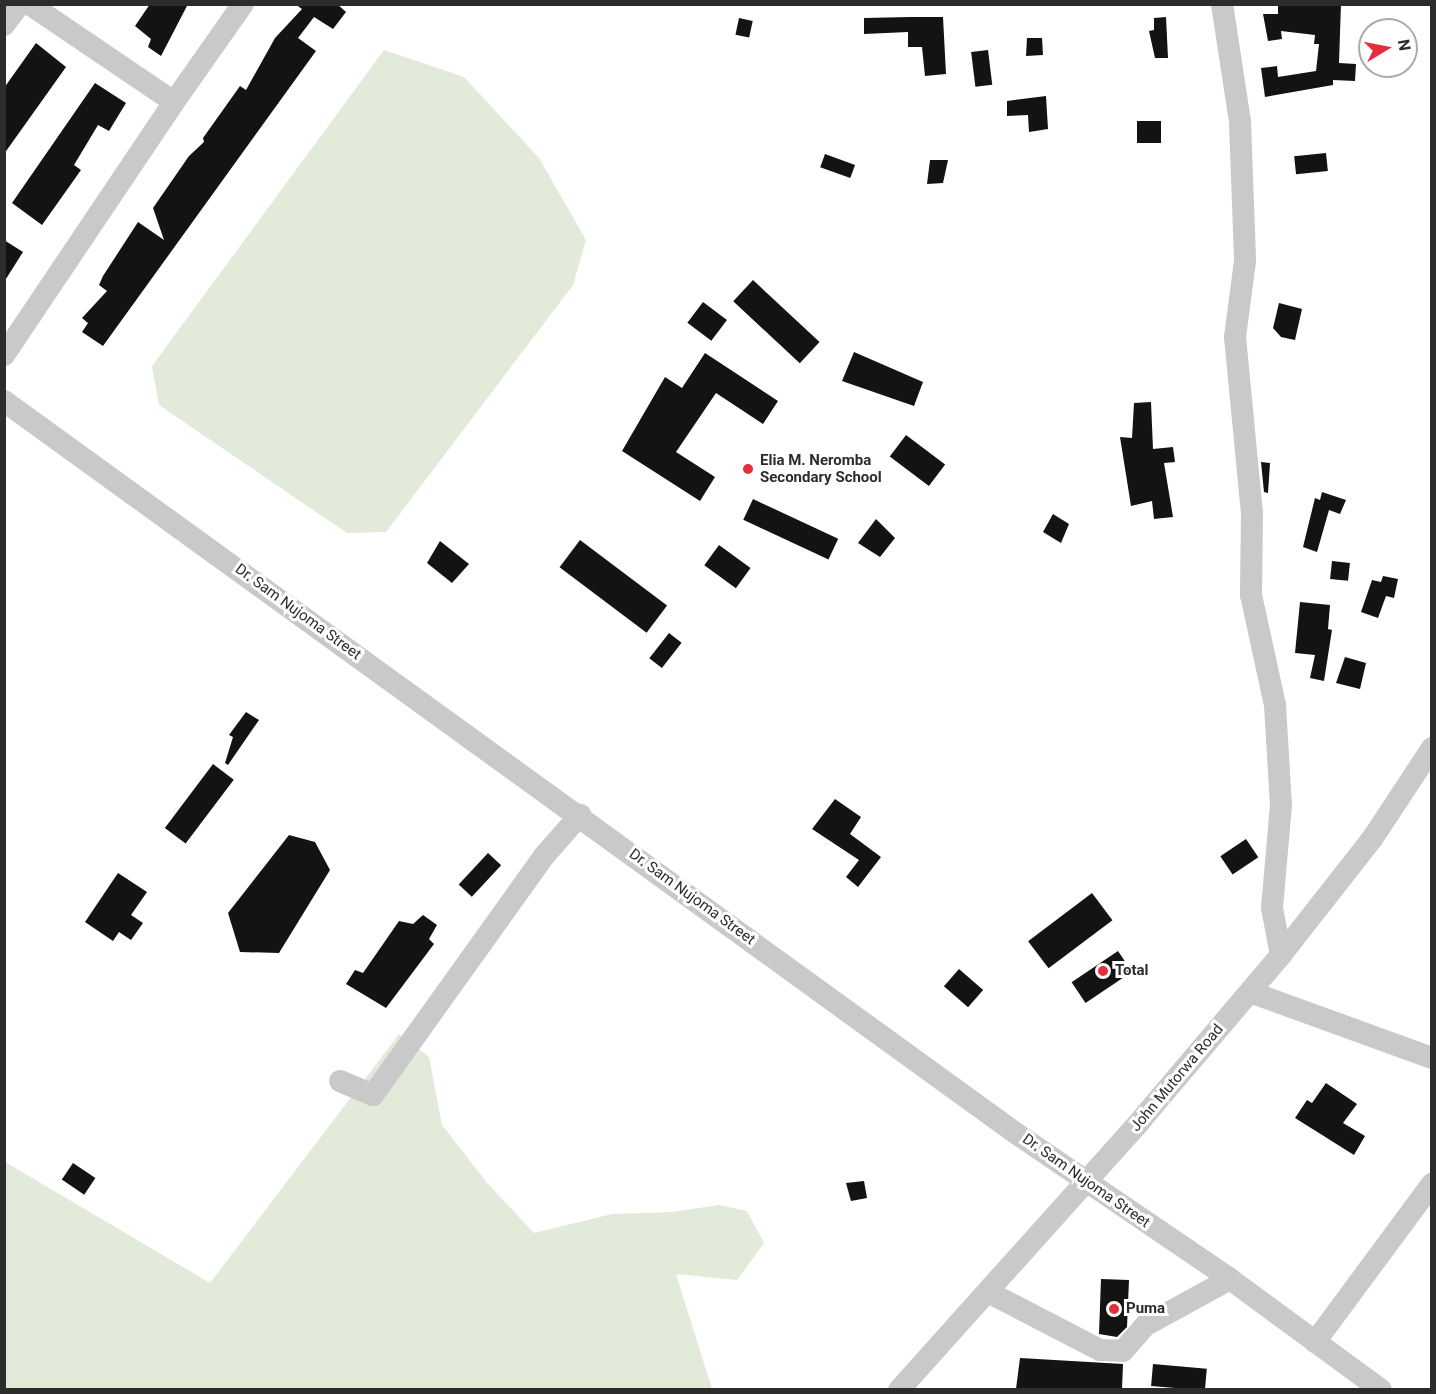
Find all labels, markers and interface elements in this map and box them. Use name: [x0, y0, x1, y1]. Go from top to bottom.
north arrow: [1358, 18, 1418, 78]
text: N: [1394, 38, 1415, 52]
place label: Elia M. Neromba Secondary School: [760, 451, 882, 486]
marker: Elia M. Neromba Secondary School: [741, 462, 755, 476]
street label: Dr. Sam Nujoma Street: [231, 560, 365, 664]
street label: Dr. Sam Nujoma Street: [625, 845, 759, 949]
place label: Total: [1115, 962, 1149, 980]
marker: Total: [1096, 964, 1110, 978]
street label: John Mutorwa Road: [1127, 1021, 1227, 1135]
street label: Dr. Sam Nujoma Street: [1019, 1130, 1153, 1232]
place label: Puma: [1126, 1300, 1165, 1318]
marker: Puma: [1107, 1302, 1121, 1316]

